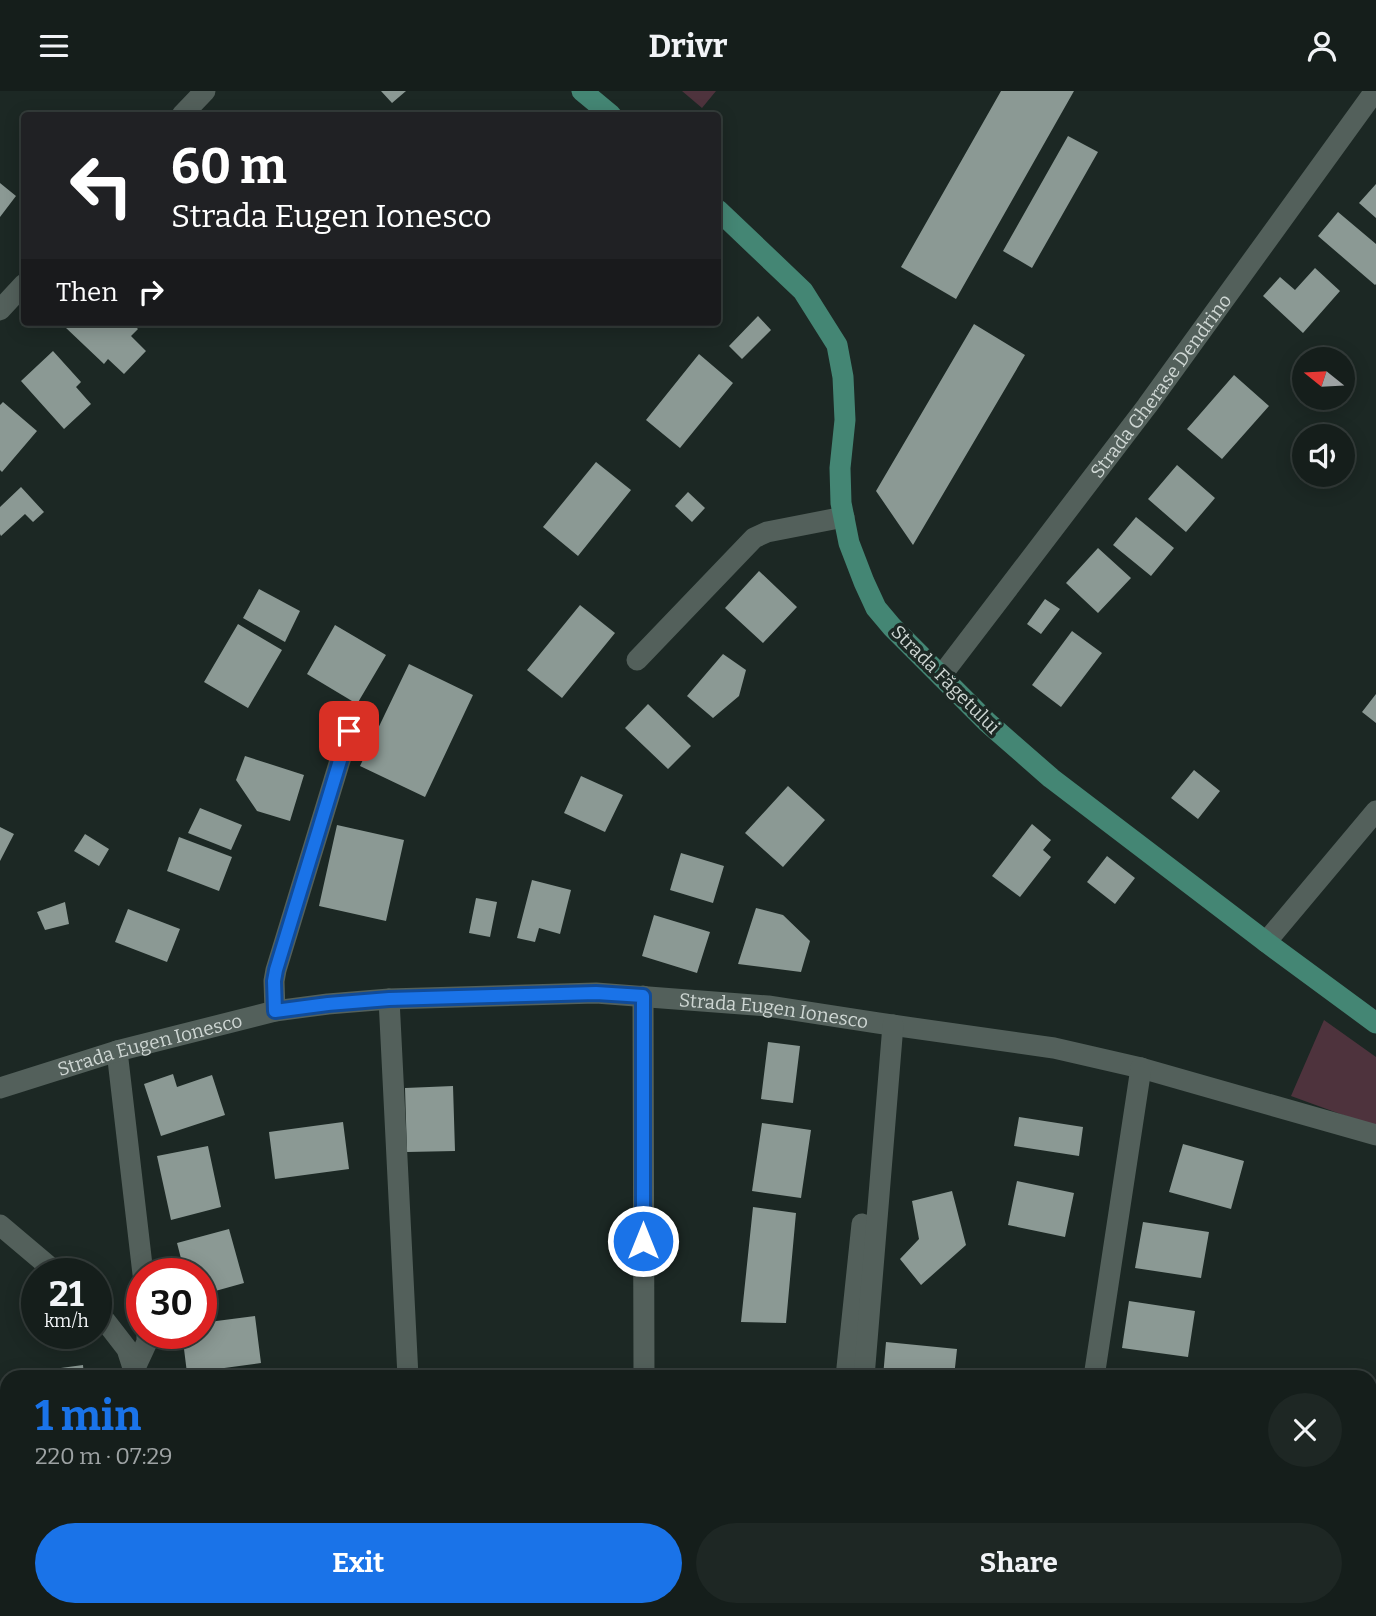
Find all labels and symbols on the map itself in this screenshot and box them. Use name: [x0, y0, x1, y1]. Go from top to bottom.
street label: Strada Gherase Dendrino: [1085, 289, 1236, 483]
north arrow: [1292, 347, 1354, 409]
street label: Strada Făgetului: [887, 620, 1005, 739]
pin: [319, 701, 379, 761]
street label: Strada Eugen Ionesco: [678, 988, 870, 1033]
street label: Strada Eugen Ionesco: [55, 1009, 245, 1081]
position arrow: [606, 1204, 680, 1278]
speed limit sign: 30: [126, 1258, 217, 1349]

